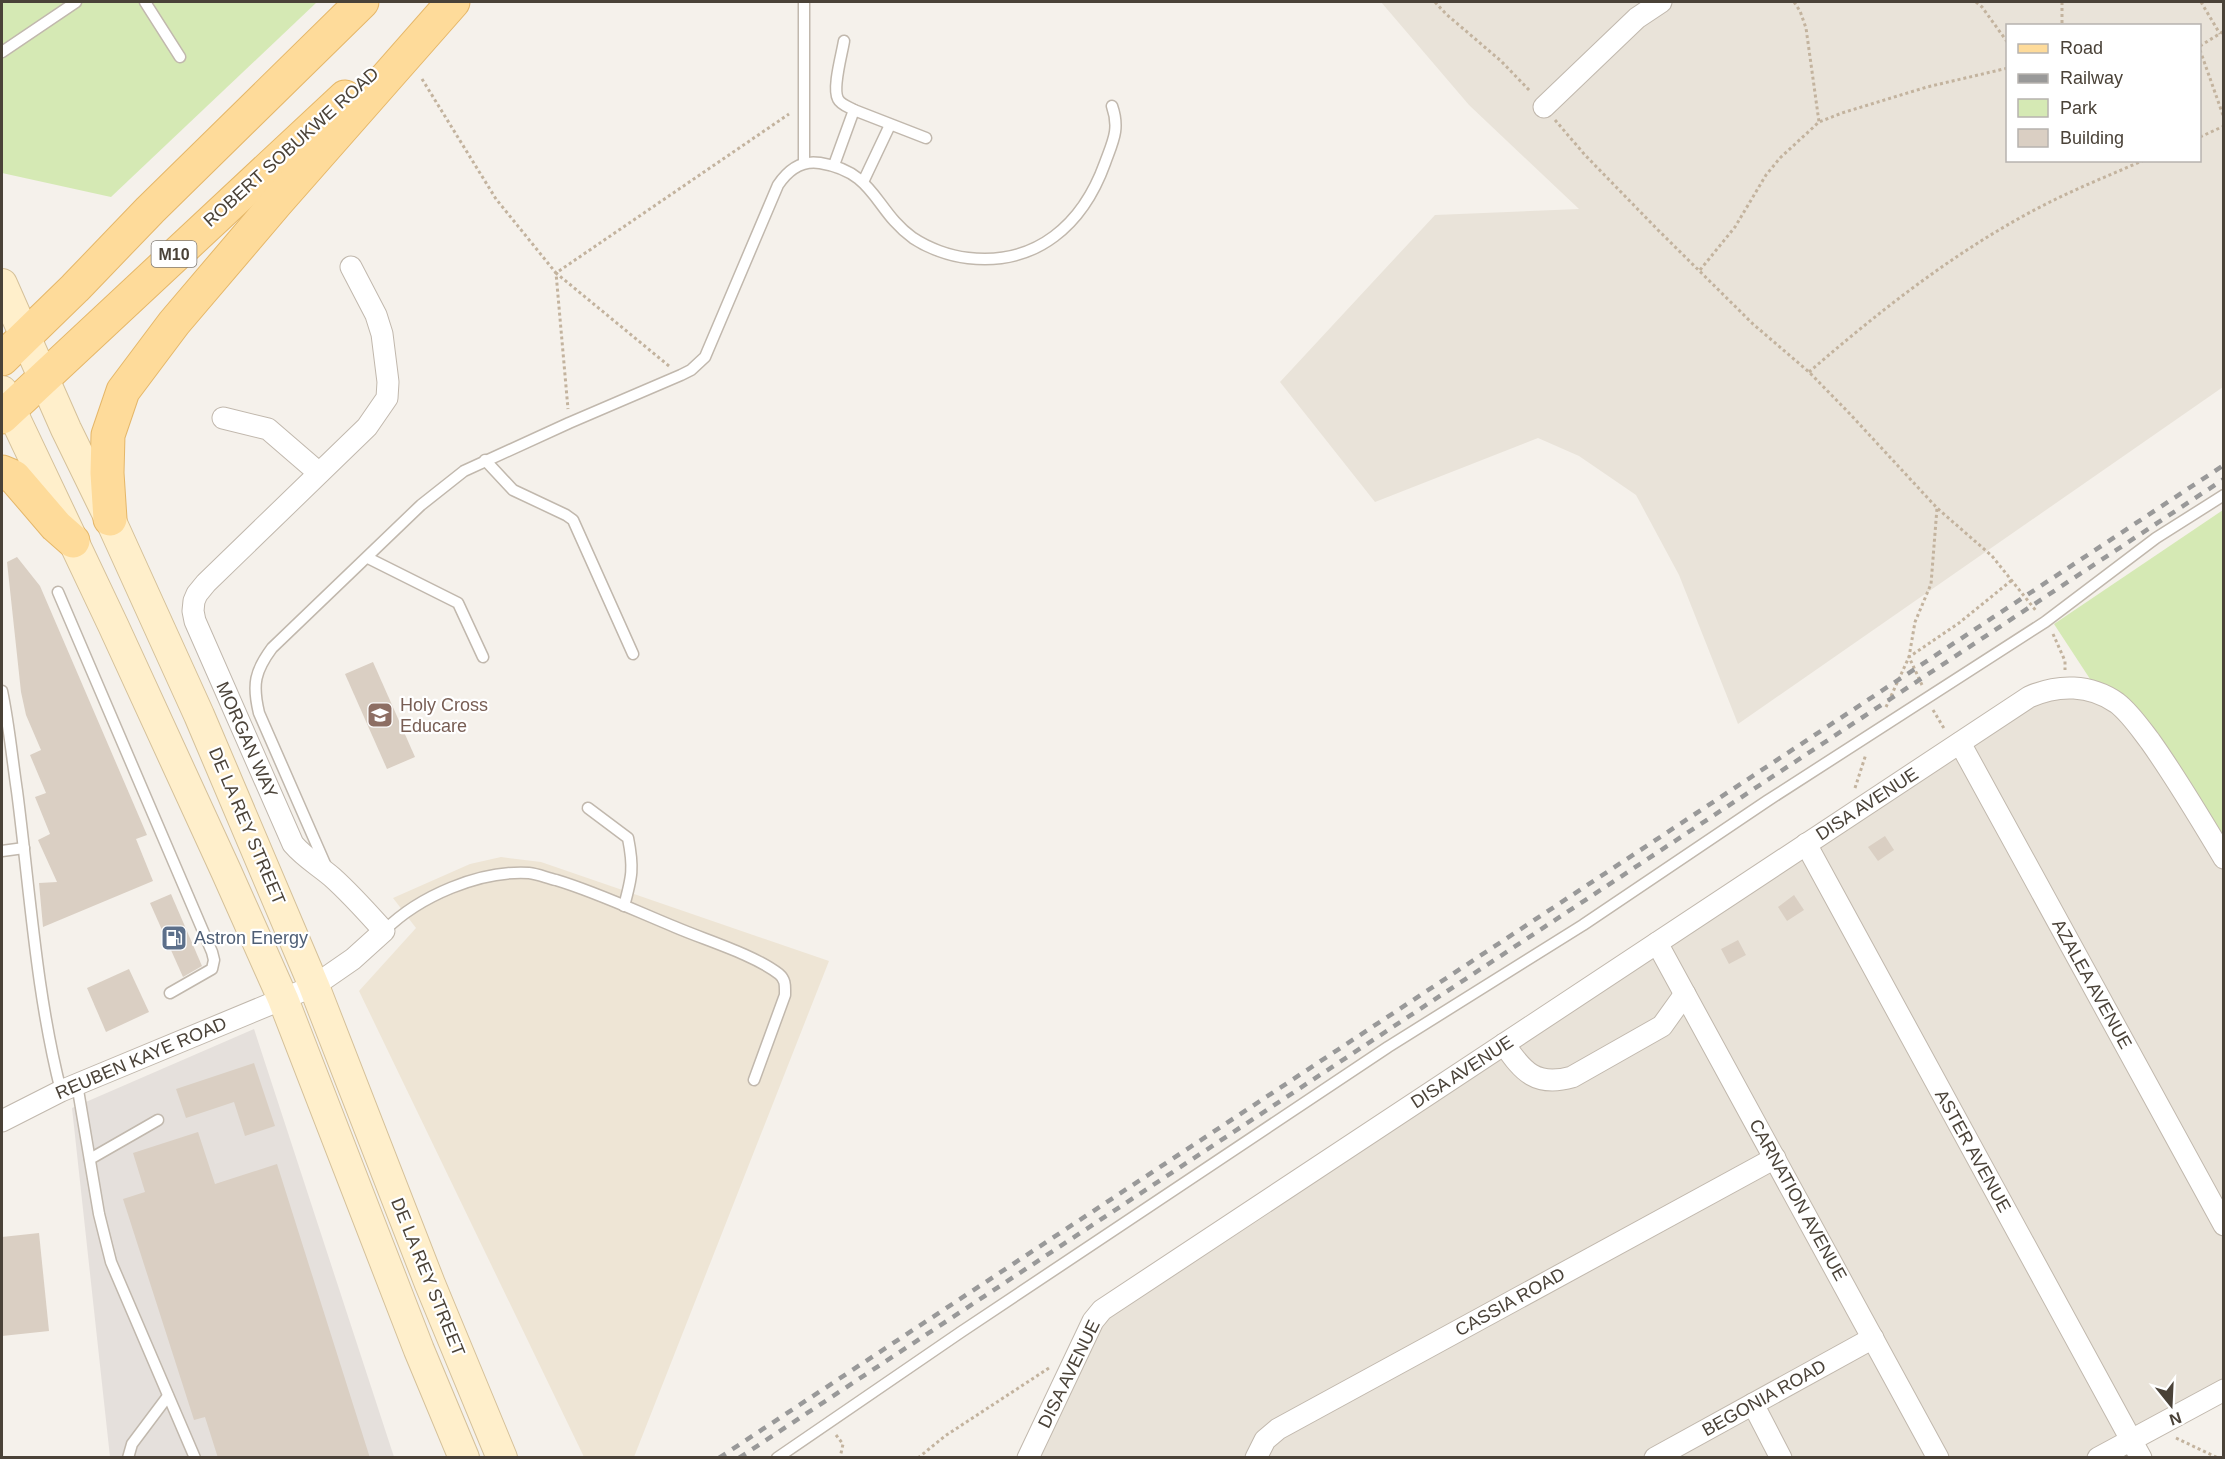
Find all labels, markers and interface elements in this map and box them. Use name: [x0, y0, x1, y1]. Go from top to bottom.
legend: [2006, 24, 2201, 162]
text: Road: [2060, 38, 2103, 58]
street label: ROBERT SOBUKWE ROAD: [199, 63, 383, 231]
text: Railway: [2060, 68, 2123, 88]
text: Park: [2060, 98, 2098, 118]
text: Building: [2060, 128, 2124, 148]
road number: M10: [152, 241, 196, 267]
street label: MORGAN WAY: [212, 679, 282, 801]
place label: Holy Cross Educare: [400, 695, 488, 736]
school or university icon: Holy Cross Educare: [365, 700, 395, 730]
street label: DE LA REY STREET: [205, 744, 289, 908]
street label: DISA AVENUE: [1812, 764, 1922, 844]
street label: AZALEA AVENUE: [2048, 916, 2136, 1052]
fuel station icon: Astron Energy: [159, 923, 189, 953]
place label: Astron Energy: [194, 928, 308, 948]
street label: REUBEN KAYE ROAD: [53, 1013, 229, 1103]
street label: DISA AVENUE: [1407, 1032, 1517, 1112]
street label: ASTER AVENUE: [1931, 1086, 2015, 1216]
street label: CARNATION AVENUE: [1745, 1116, 1851, 1284]
street label: DE LA REY STREET: [387, 1195, 469, 1359]
street label: CASSIA ROAD: [1452, 1264, 1568, 1340]
street label: DISA AVENUE: [1034, 1317, 1104, 1431]
street label: BEGONIA ROAD: [1699, 1356, 1829, 1440]
north arrow: [2141, 1375, 2201, 1435]
text: N: [2167, 1409, 2184, 1429]

